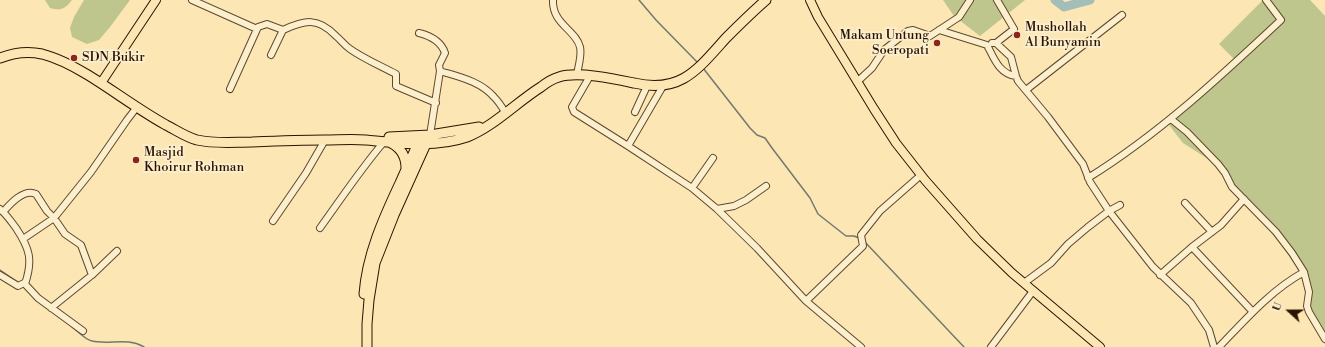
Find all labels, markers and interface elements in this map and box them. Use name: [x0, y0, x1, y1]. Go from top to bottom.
place label: Mushollah Al Bunyamin: [1025, 20, 1101, 51]
place label: Makam Untung Soeropati: [840, 28, 929, 59]
marker: Mushollah Al Bunyamin: [1012, 30, 1022, 40]
marker: Makam Untung Soeropati: [932, 38, 942, 48]
place label: SDN Bukir: [82, 50, 145, 66]
marker: SDN Bukir: [69, 53, 79, 63]
place label: Masjid Khoirur Rohman: [144, 145, 244, 176]
marker: Masjid Khoirur Rohman: [131, 155, 141, 165]
north arrow: [1269, 291, 1309, 331]
text: U: [1270, 300, 1286, 313]

